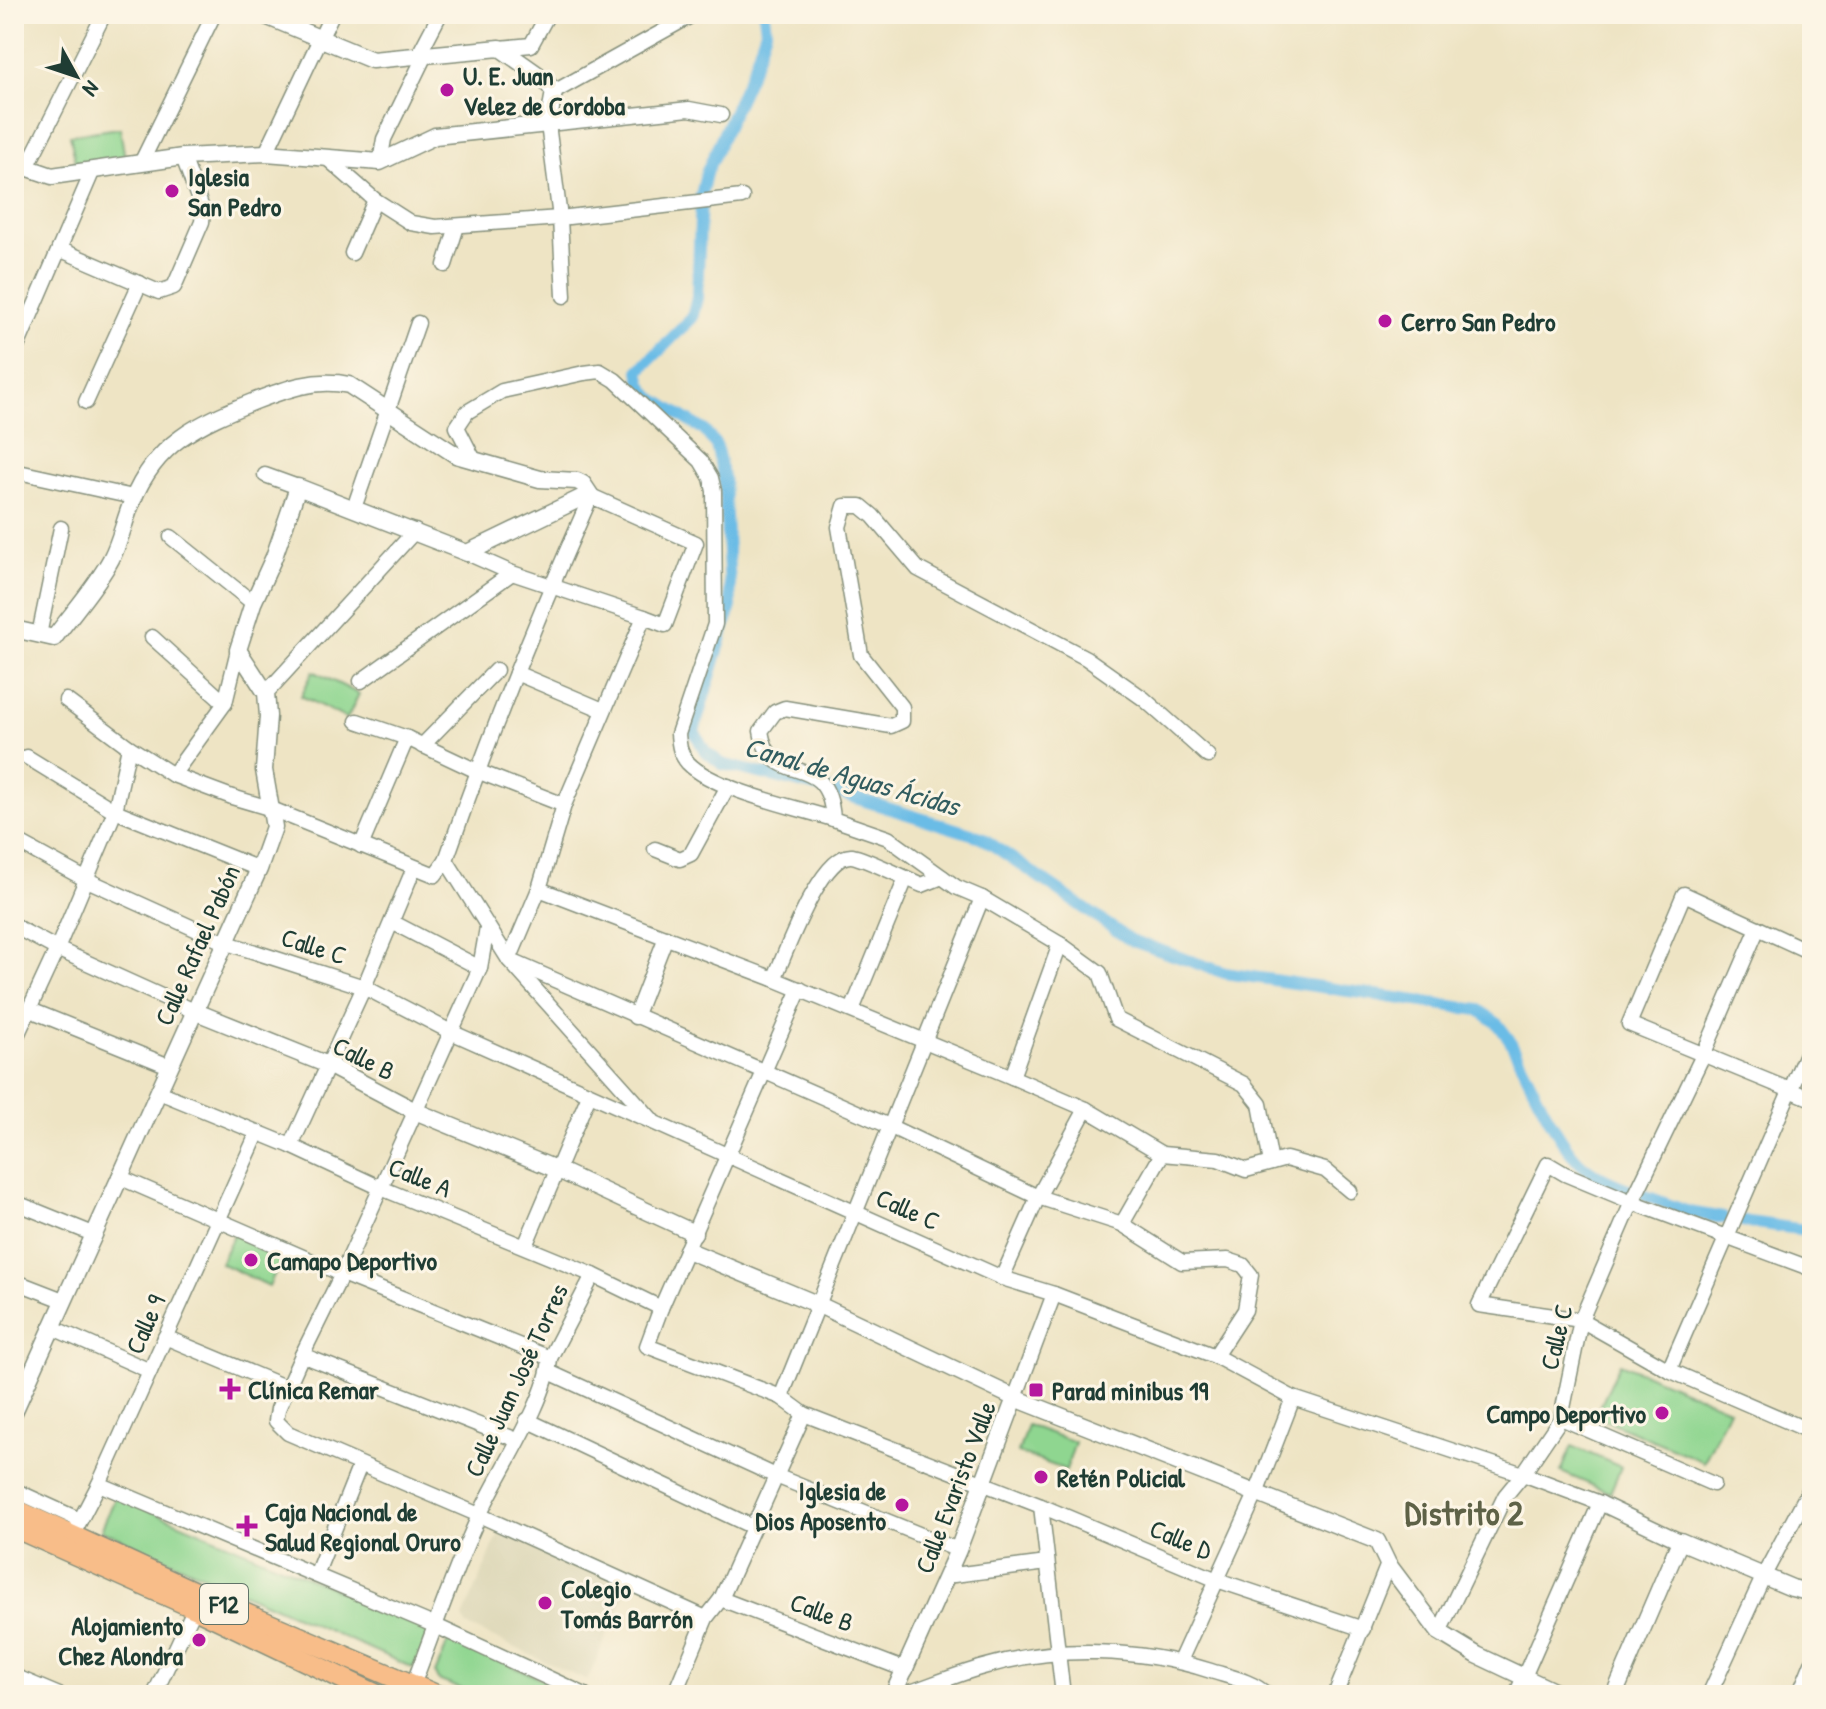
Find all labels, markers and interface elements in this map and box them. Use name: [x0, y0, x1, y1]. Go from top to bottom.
north arrow: [36, 36, 116, 116]
place label: U. E. Juan Velez de Cordoba: [463, 58, 626, 123]
text: N: [76, 75, 107, 103]
marker: U. E. Juan Velez de Cordoba: [438, 81, 456, 99]
place label: Iglesia San Pedro: [188, 159, 282, 224]
marker: Iglesia San Pedro: [163, 182, 181, 200]
place label: Cerro San Pedro: [1401, 304, 1556, 339]
marker: Cerro San Pedro: [1376, 312, 1394, 330]
water label: Canal de Aguas Ácidas: [740, 727, 966, 825]
street label: Calle Rafael Pabón: [146, 859, 248, 1031]
street label: Calle C: [277, 919, 351, 973]
street label: Calle B: [327, 1028, 401, 1088]
street label: Calle A: [383, 1149, 457, 1205]
street label: Calle C: [871, 1180, 945, 1238]
place label: Camapo Deportivo: [267, 1243, 437, 1279]
marker: Camapo Deportivo: [242, 1251, 260, 1269]
street label: Calle Juan José Torres: [456, 1278, 576, 1482]
street label: Calle 9: [116, 1289, 174, 1359]
street label: Calle C: [1531, 1301, 1581, 1373]
place label: Clínica Remar: [248, 1372, 380, 1407]
place label: Parad minibus 19: [1052, 1373, 1209, 1408]
marker: Clínica Remar: [219, 1378, 241, 1400]
marker: Parad minibus 19: [1027, 1381, 1045, 1399]
street label: Calle Evaristo Valle: [906, 1396, 1004, 1578]
place label: Campo Deportivo: [1486, 1396, 1647, 1432]
marker: Campo Deportivo: [1653, 1404, 1671, 1422]
place label: Retén Policial: [1057, 1460, 1186, 1495]
marker: Retén Policial: [1032, 1468, 1050, 1486]
place label: Iglesia de Dios Aposento: [756, 1473, 887, 1539]
district label: Distrito 2: [1405, 1490, 1524, 1536]
place label: Caja Nacional de Salud Regional Oruro: [265, 1494, 461, 1560]
marker: Iglesia de Dios Aposento: [893, 1496, 911, 1514]
street label: Calle D: [1145, 1510, 1218, 1568]
marker: Caja Nacional de Salud Regional Oruro: [236, 1515, 258, 1537]
place label: Colegio Tomás Barrón: [560, 1571, 693, 1636]
road number: F12: [200, 1584, 248, 1624]
street label: Calle B: [785, 1584, 859, 1640]
marker: Colegio Tomás Barrón: [536, 1594, 554, 1612]
place label: Alojamiento Chez Alondra: [58, 1608, 184, 1673]
marker: Alojamiento Chez Alondra: [190, 1631, 208, 1649]

